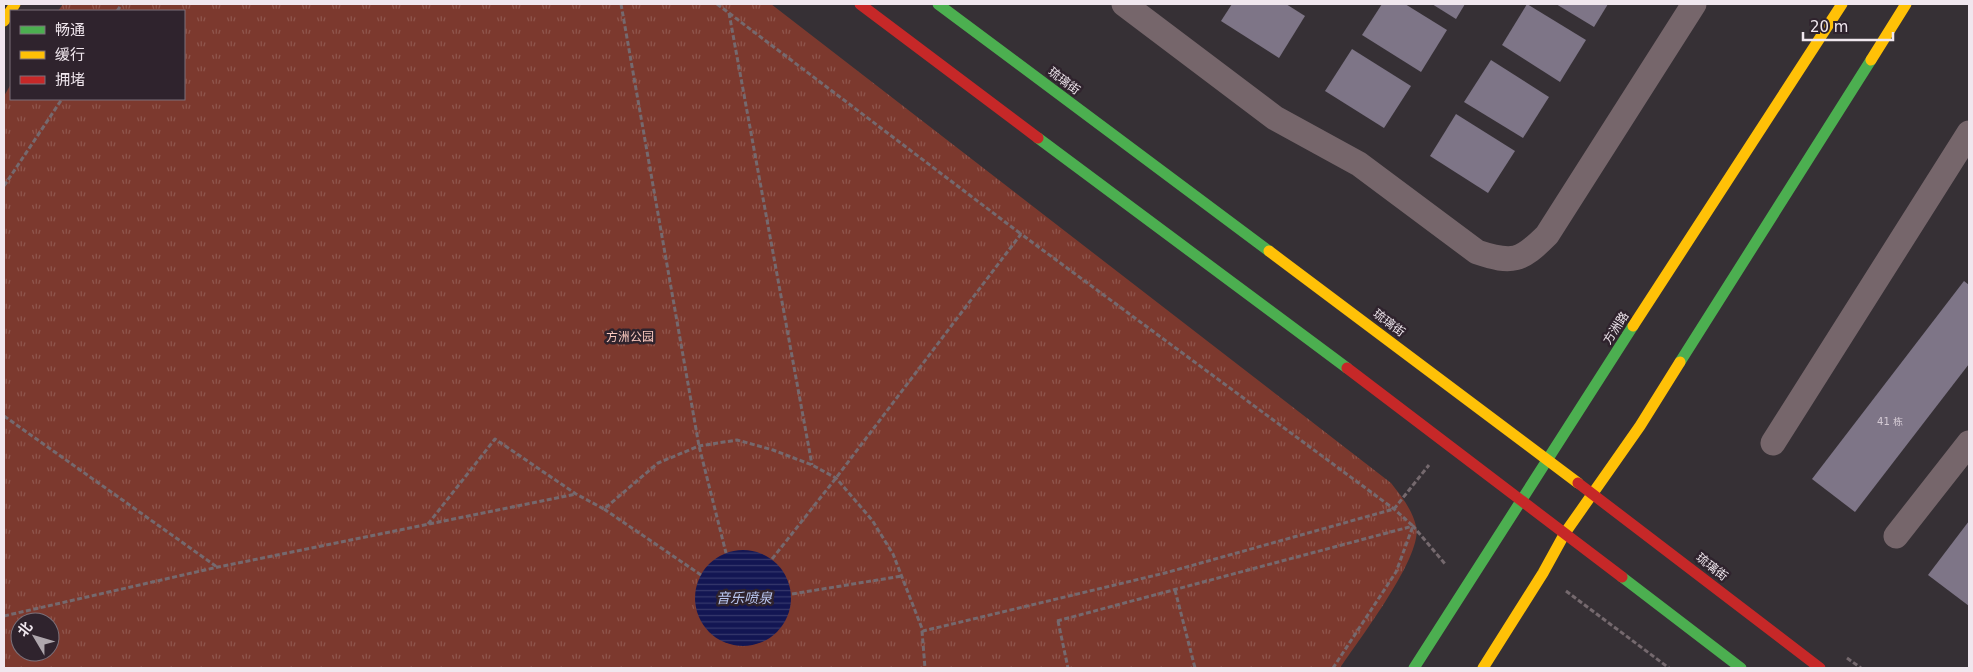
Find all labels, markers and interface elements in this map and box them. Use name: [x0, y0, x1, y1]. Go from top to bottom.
legend: [10, 10, 185, 100]
scale bar: [1803, 10, 1893, 42]
text: 20 m: [1810, 18, 1848, 36]
text: 畅通: [55, 21, 85, 39]
text: 缓行: [55, 46, 85, 64]
street label: 琉璃街: [1045, 65, 1083, 97]
text: 拥堵: [55, 71, 85, 89]
street label: 琉璃街: [1370, 307, 1408, 339]
street label: 方洲路: [1600, 309, 1632, 347]
park label: 方洲公园: [606, 330, 654, 344]
house number: 41 栋: [1877, 416, 1903, 427]
street label: 琉璃街: [1694, 550, 1730, 584]
water label: 音乐喷泉: [716, 590, 773, 606]
north arrow: [10, 612, 60, 662]
text: 北: [14, 619, 35, 639]

